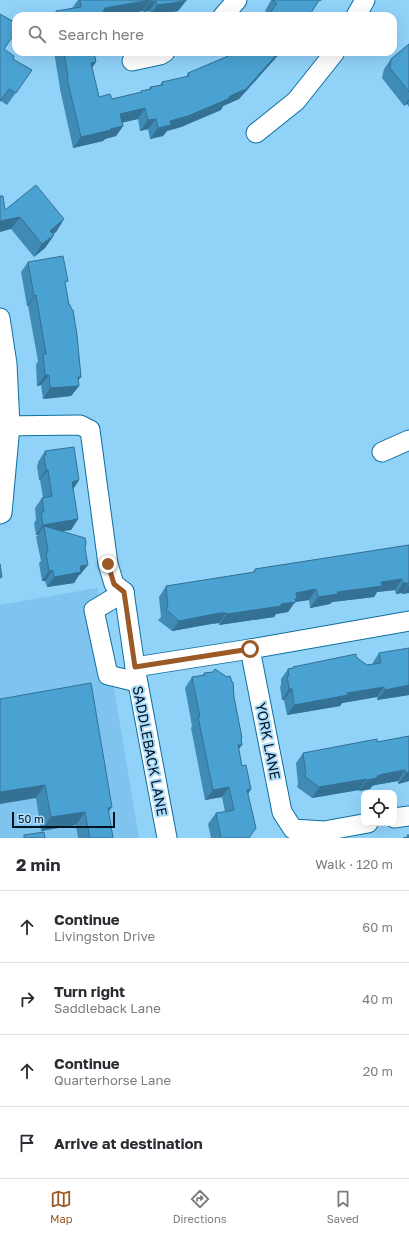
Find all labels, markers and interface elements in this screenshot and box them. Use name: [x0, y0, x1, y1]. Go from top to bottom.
search box: [12, 12, 397, 56]
icon: search: [26, 23, 48, 45]
text: Search here: [58, 25, 144, 43]
route end: [99, 555, 117, 573]
route start: [241, 640, 259, 658]
street label: SADDLEBACK LANE: [130, 684, 171, 817]
street label: YORK LANE: [253, 701, 284, 781]
map controls: [361, 790, 397, 826]
button: locate: [361, 790, 397, 826]
scale bar: [12, 810, 115, 829]
text: 50 m: [18, 812, 44, 825]
text: 2 min: [16, 854, 60, 875]
text: Walk · 120 m: [315, 856, 393, 872]
text: Continue: [54, 910, 120, 928]
icon: ahead: [16, 916, 38, 938]
text: 60 m: [362, 919, 393, 935]
text: Livingston Drive: [54, 928, 155, 944]
text: Turn right: [54, 982, 125, 1000]
icon: right: [16, 988, 38, 1010]
text: 40 m: [362, 991, 393, 1007]
text: Saddleback Lane: [54, 1000, 161, 1016]
text: Continue: [54, 1054, 120, 1072]
icon: ahead: [16, 1060, 38, 1082]
text: 20 m: [363, 1063, 393, 1079]
text: Quarterhorse Lane: [54, 1072, 171, 1088]
icon: arrive: [16, 1132, 38, 1154]
text: Arrive at destination: [54, 1134, 203, 1152]
tab: Map: [50, 1188, 73, 1225]
tab: Directions: [173, 1188, 227, 1225]
tab: Saved: [327, 1188, 359, 1225]

